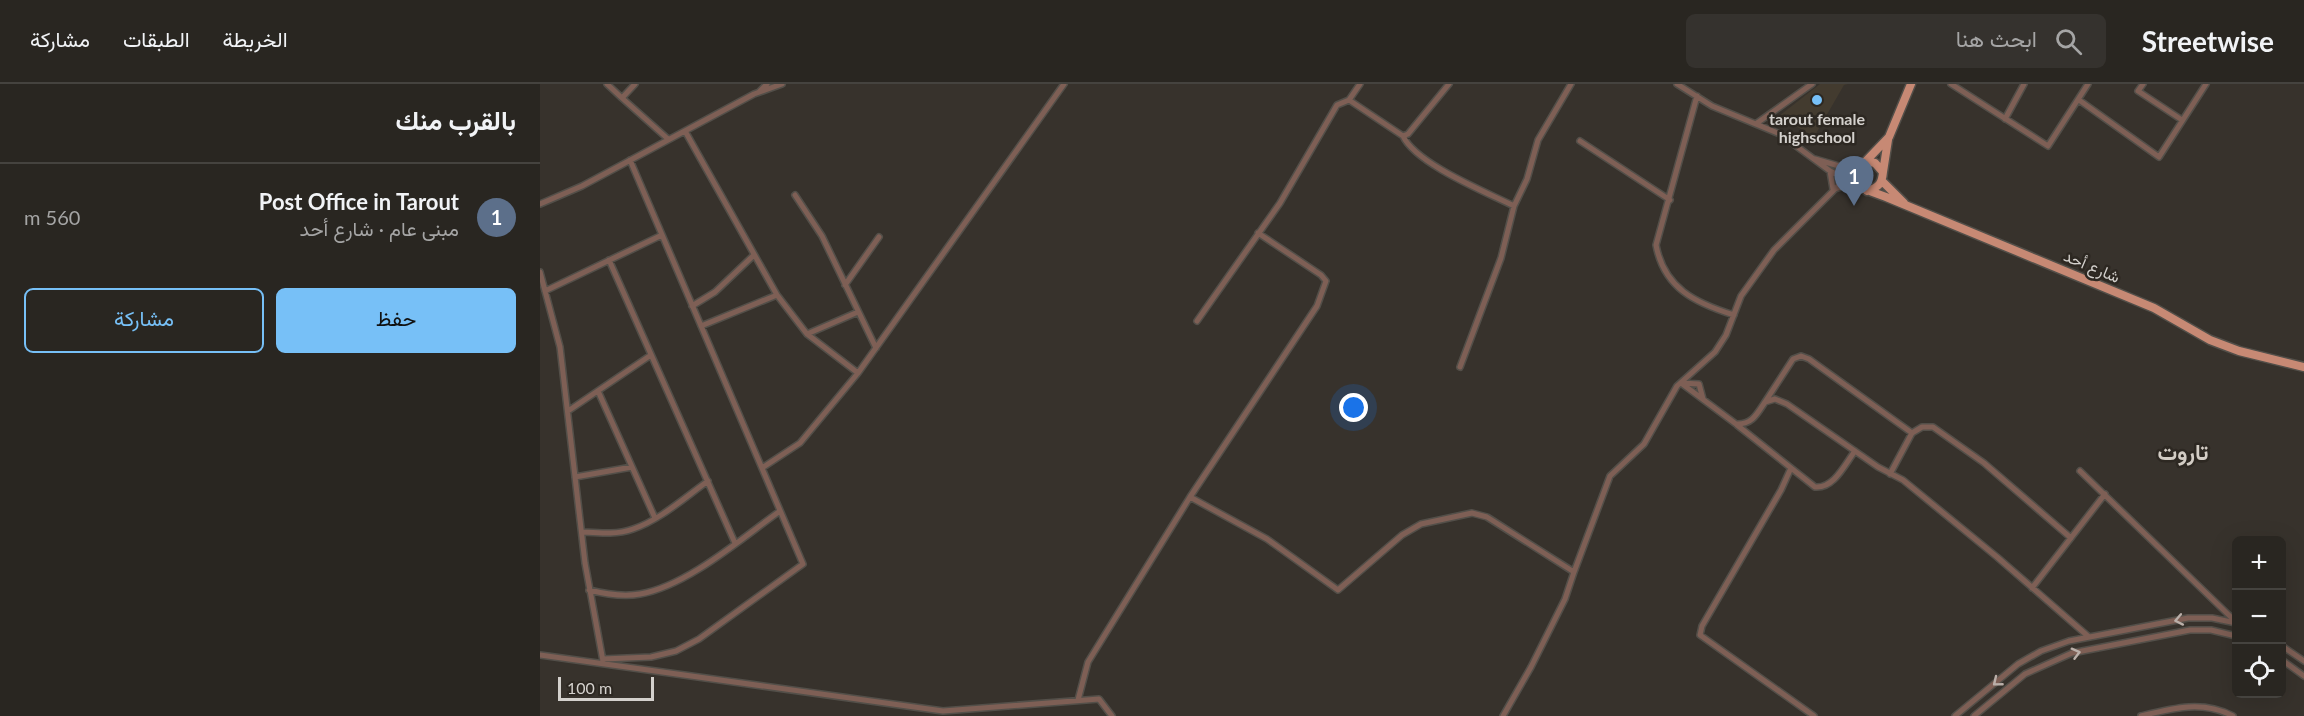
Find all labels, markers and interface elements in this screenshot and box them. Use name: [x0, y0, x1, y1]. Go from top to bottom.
search box: [1686, 14, 2106, 68]
text: Streetwise: [2142, 24, 2274, 58]
text: ابحث هنا: [1956, 25, 2037, 52]
icon: search: [2052, 25, 2085, 58]
text: مشاركة: [30, 26, 90, 51]
text: الطبقات: [123, 26, 190, 51]
text: الخريطة: [223, 26, 288, 51]
marker: tarout female highschool: [1810, 93, 1824, 107]
text: بالقرب منك: [396, 104, 516, 136]
place label: tarout female highschool: [1769, 109, 1865, 146]
pin: 1: [1834, 156, 1874, 206]
text: Post Office in Tarout: [259, 188, 459, 215]
text: 560 m: [24, 205, 80, 229]
text: 1: [491, 205, 502, 229]
text: مبنى عام · شارع أحد: [300, 216, 459, 240]
street label: شارع أحد: [2060, 245, 2123, 289]
button: مشاركة: [24, 288, 264, 353]
button: حفظ: [276, 288, 516, 353]
your location: [1339, 393, 1368, 422]
district label: تاروت: [2157, 438, 2209, 466]
map controls: [2232, 536, 2286, 698]
button: +: [2232, 536, 2286, 590]
button: −: [2232, 590, 2286, 644]
one-way arrow: [2174, 613, 2184, 626]
button: locate: [2232, 644, 2286, 698]
one-way arrow: [2071, 647, 2081, 660]
scale bar: [558, 674, 654, 702]
one-way arrow: [1993, 674, 2004, 685]
text: 100 m: [567, 678, 612, 697]

